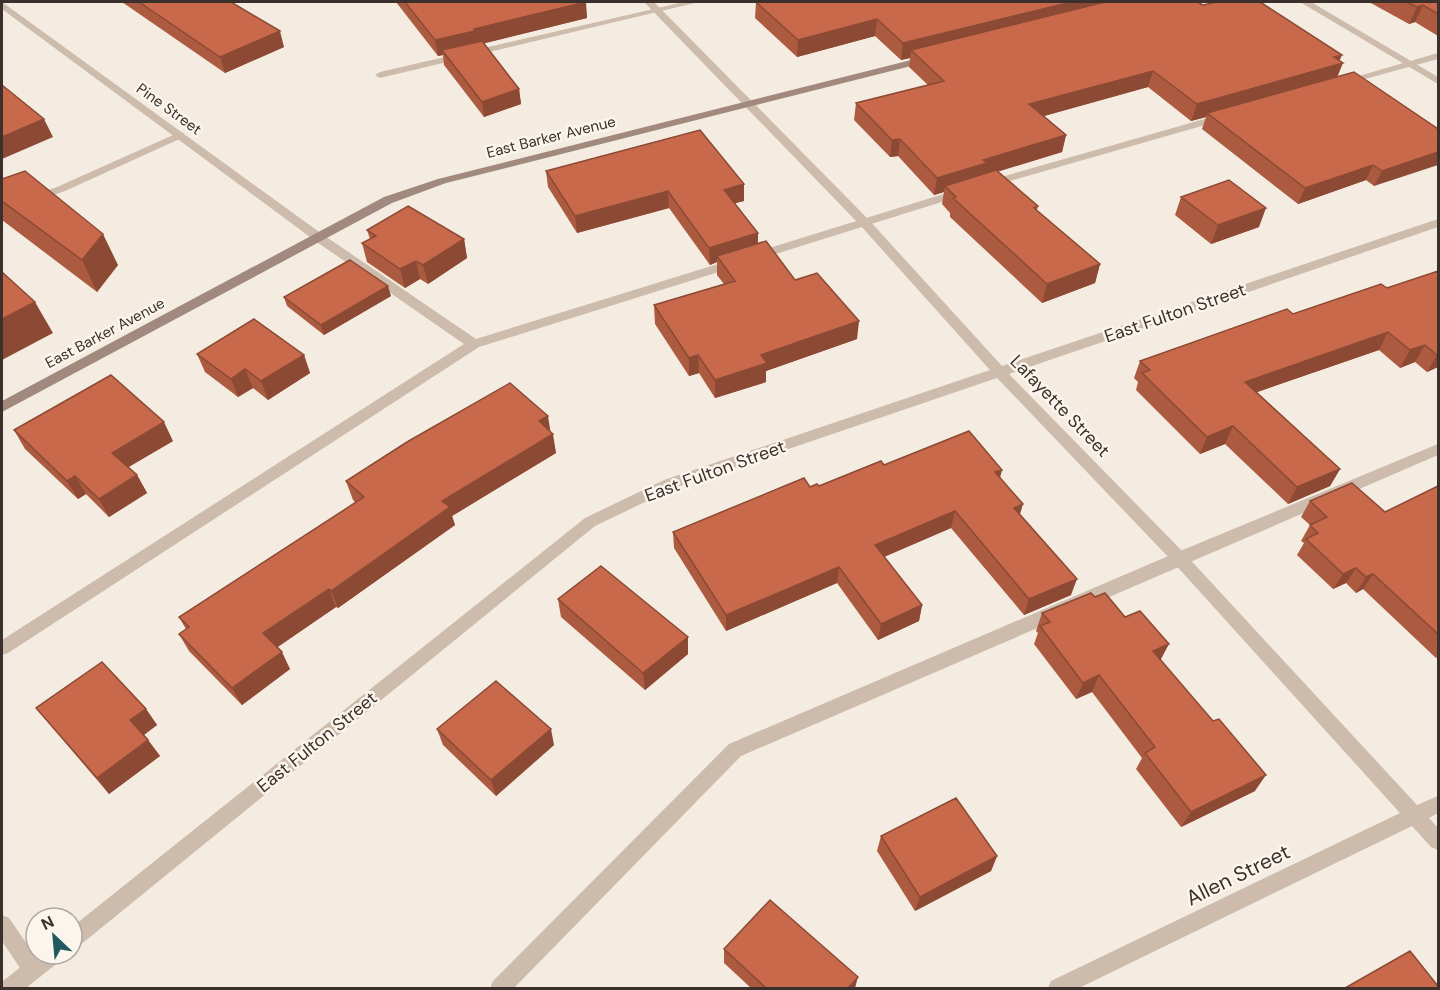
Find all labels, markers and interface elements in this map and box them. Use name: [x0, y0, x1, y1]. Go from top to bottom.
street label: Pine Street: [132, 79, 206, 139]
street label: East Barker Avenue: [484, 111, 618, 163]
street label: East Fulton Street: [1101, 278, 1249, 348]
street label: East Barker Avenue: [42, 293, 168, 373]
street label: Lafayette Street: [1005, 350, 1115, 462]
street label: East Fulton Street: [641, 434, 789, 508]
street label: East Fulton Street: [252, 686, 382, 798]
street label: Allen Street: [1181, 838, 1295, 912]
north arrow: [24, 906, 84, 966]
text: N: [38, 911, 57, 935]

